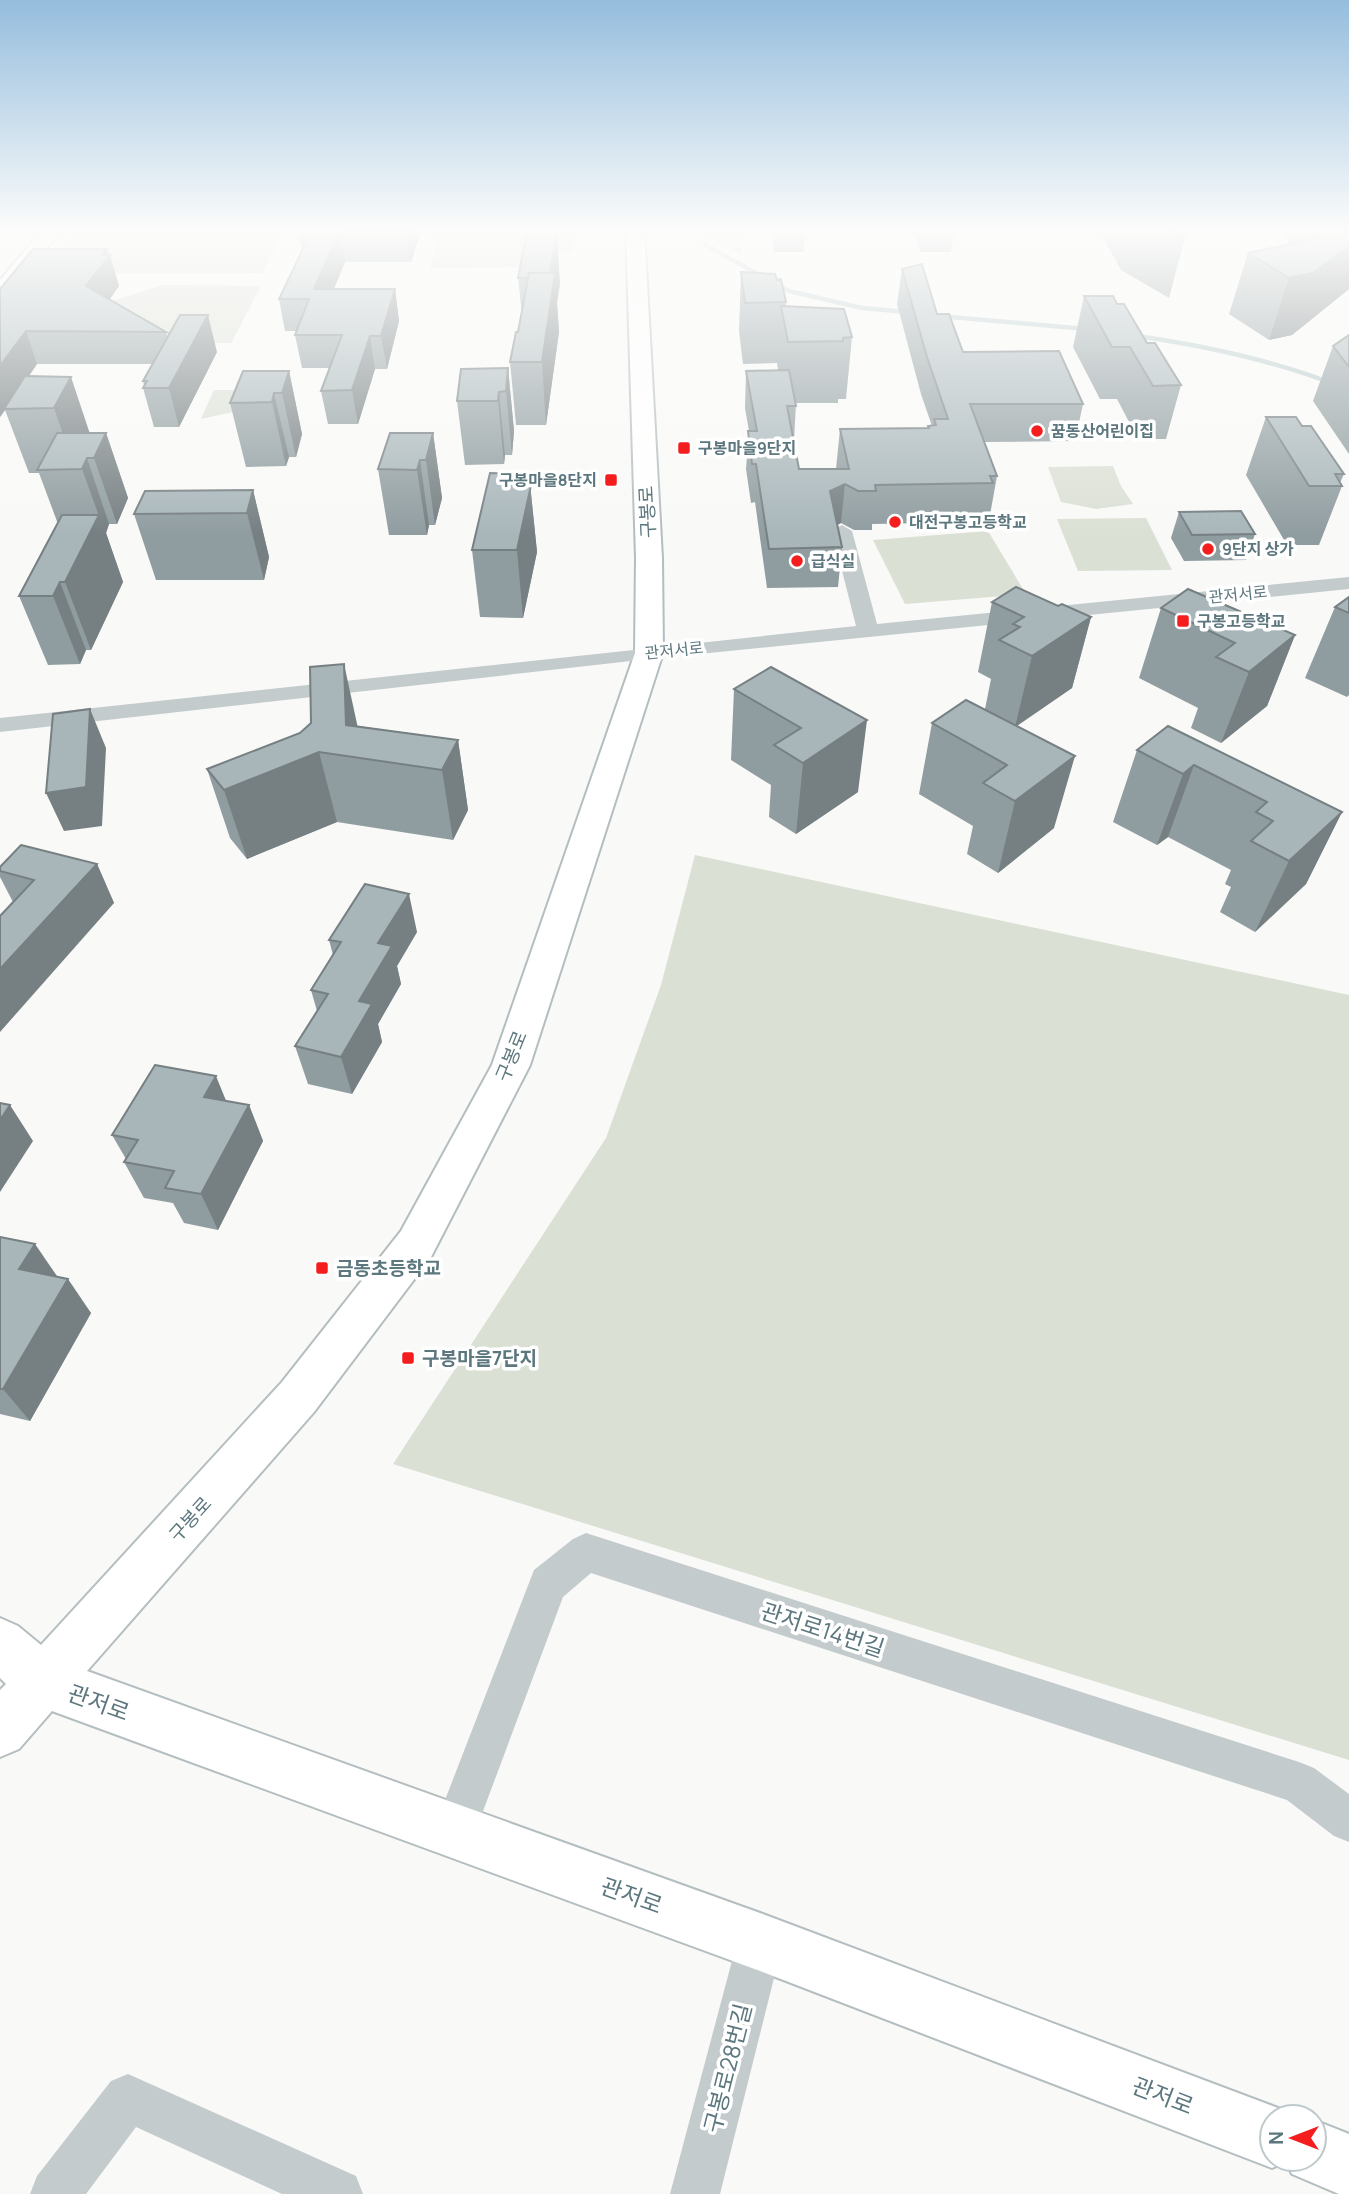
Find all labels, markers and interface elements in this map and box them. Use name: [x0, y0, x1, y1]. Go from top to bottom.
place label: 꿈동산어린이집: [1051, 420, 1154, 442]
marker: 꿈동산어린이집: [1029, 423, 1045, 439]
place label: 구봉마을9단지: [698, 437, 796, 459]
marker: 구봉마을9단지: [676, 440, 692, 456]
place label: 구봉마을8단지: [499, 469, 597, 491]
marker: 구봉마을8단지: [603, 472, 619, 488]
street label: 구봉로: [633, 485, 661, 539]
place label: 대전구봉고등학교: [909, 511, 1027, 533]
marker: 대전구봉고등학교: [887, 514, 903, 530]
place label: 9단지 상가: [1222, 538, 1294, 560]
marker: 9단지 상가: [1200, 541, 1216, 557]
place label: 급식실: [811, 550, 855, 572]
marker: 급식실: [789, 553, 805, 569]
street label: 관저서로: [1208, 580, 1269, 608]
place label: 구봉고등학교: [1197, 610, 1286, 632]
marker: 구봉고등학교: [1175, 613, 1191, 629]
street label: 관저서로: [644, 636, 705, 664]
street label: 구봉로: [489, 1027, 533, 1085]
place label: 금동초등학교: [336, 1255, 441, 1281]
marker: 금동초등학교: [314, 1260, 330, 1276]
place label: 구봉마을7단지: [422, 1345, 537, 1371]
marker: 구봉마을7단지: [400, 1350, 416, 1366]
street label: 구봉로: [163, 1491, 217, 1547]
street label: 관저로14번길: [757, 1594, 889, 1664]
street label: 관저로: [64, 1676, 134, 1728]
street label: 관저로: [597, 1869, 667, 1921]
street label: 구봉로28번길: [695, 2000, 759, 2136]
street label: 관저로: [1128, 2069, 1198, 2121]
north arrow: [1258, 2103, 1328, 2173]
text: N: [1263, 2131, 1289, 2145]

